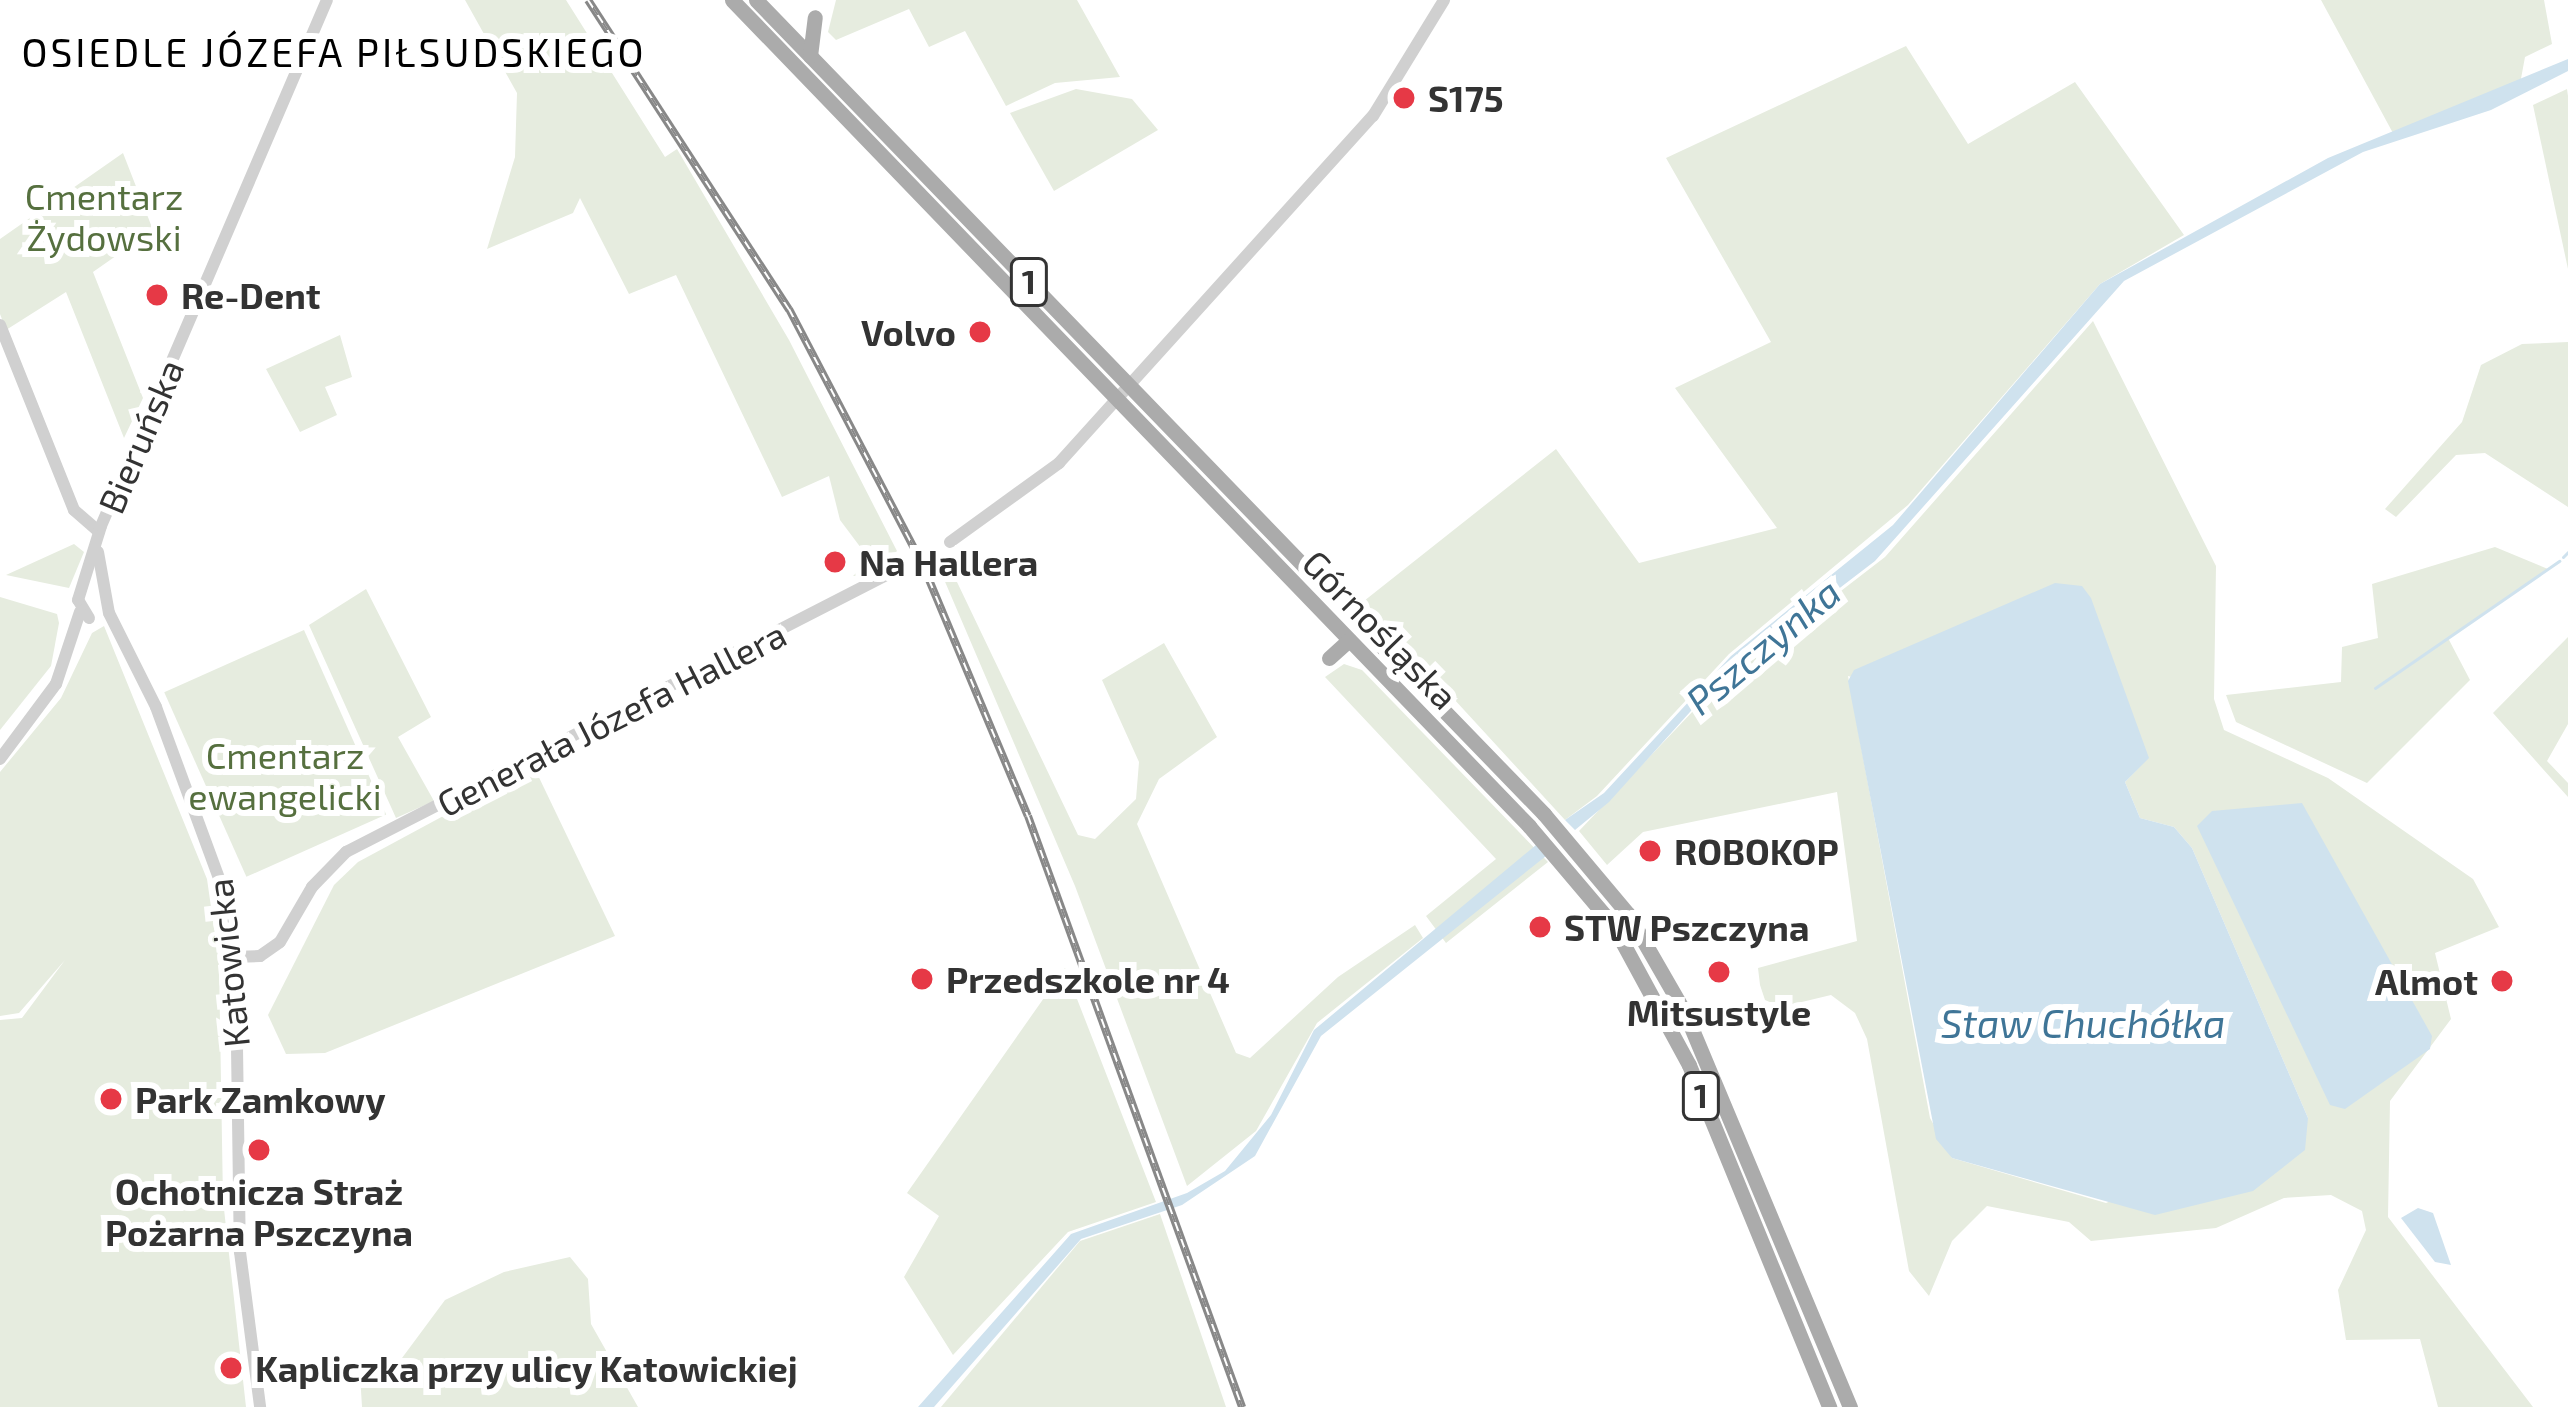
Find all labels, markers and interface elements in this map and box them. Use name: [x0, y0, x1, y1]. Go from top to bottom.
district label: OSIEDLE JÓZEFA PIŁSUDSKIEGO: [21, 29, 647, 75]
place label: S175: [1428, 76, 1504, 120]
marker: S175: [1391, 85, 1417, 111]
park label: Cmentarz Żydowski: [25, 173, 183, 258]
road number: 1: [1008, 255, 1050, 309]
place label: Re-Dent: [181, 273, 321, 317]
marker: Re-Dent: [144, 282, 170, 308]
place label: Volvo: [861, 310, 956, 354]
marker: Volvo: [967, 319, 993, 345]
street label: Bieruńska: [88, 353, 192, 519]
place label: Na Hallera: [859, 540, 1038, 584]
street label: Górnośląska: [1295, 541, 1467, 717]
marker: Na Hallera: [822, 549, 848, 575]
water label: Pszczynka: [1676, 568, 1850, 724]
street label: Generała Józefa Hallera: [429, 611, 793, 825]
park label: Cmentarz ewangelicki: [188, 732, 382, 817]
place label: ROBOKOP: [1674, 829, 1839, 873]
marker: ROBOKOP: [1637, 838, 1663, 864]
street label: Katowicka: [197, 877, 257, 1049]
place label: STW Pszczyna: [1564, 905, 1810, 949]
marker: STW Pszczyna: [1527, 914, 1553, 940]
place label: Przedszkole nr 4: [946, 957, 1231, 1001]
marker: Mitsustyle: [1706, 959, 1732, 985]
place label: Almot: [2375, 959, 2478, 1003]
marker: Przedszkole nr 4: [909, 966, 935, 992]
marker: Almot: [2489, 968, 2515, 994]
place label: Mitsustyle: [1627, 990, 1811, 1034]
water label: Staw Chuchółka: [1941, 1000, 2225, 1046]
road number: 1: [1680, 1069, 1722, 1123]
place label: Park Zamkowy: [135, 1077, 386, 1121]
marker: Park Zamkowy: [98, 1086, 124, 1112]
marker: Ochotnicza Straż Pożarna Pszczyna: [246, 1137, 272, 1163]
place label: Ochotnicza Straż Pożarna Pszczyna: [105, 1168, 413, 1253]
place label: Kapliczka przy ulicy Katowickiej: [255, 1346, 799, 1390]
marker: Kapliczka przy ulicy Katowickiej: [218, 1355, 244, 1381]

